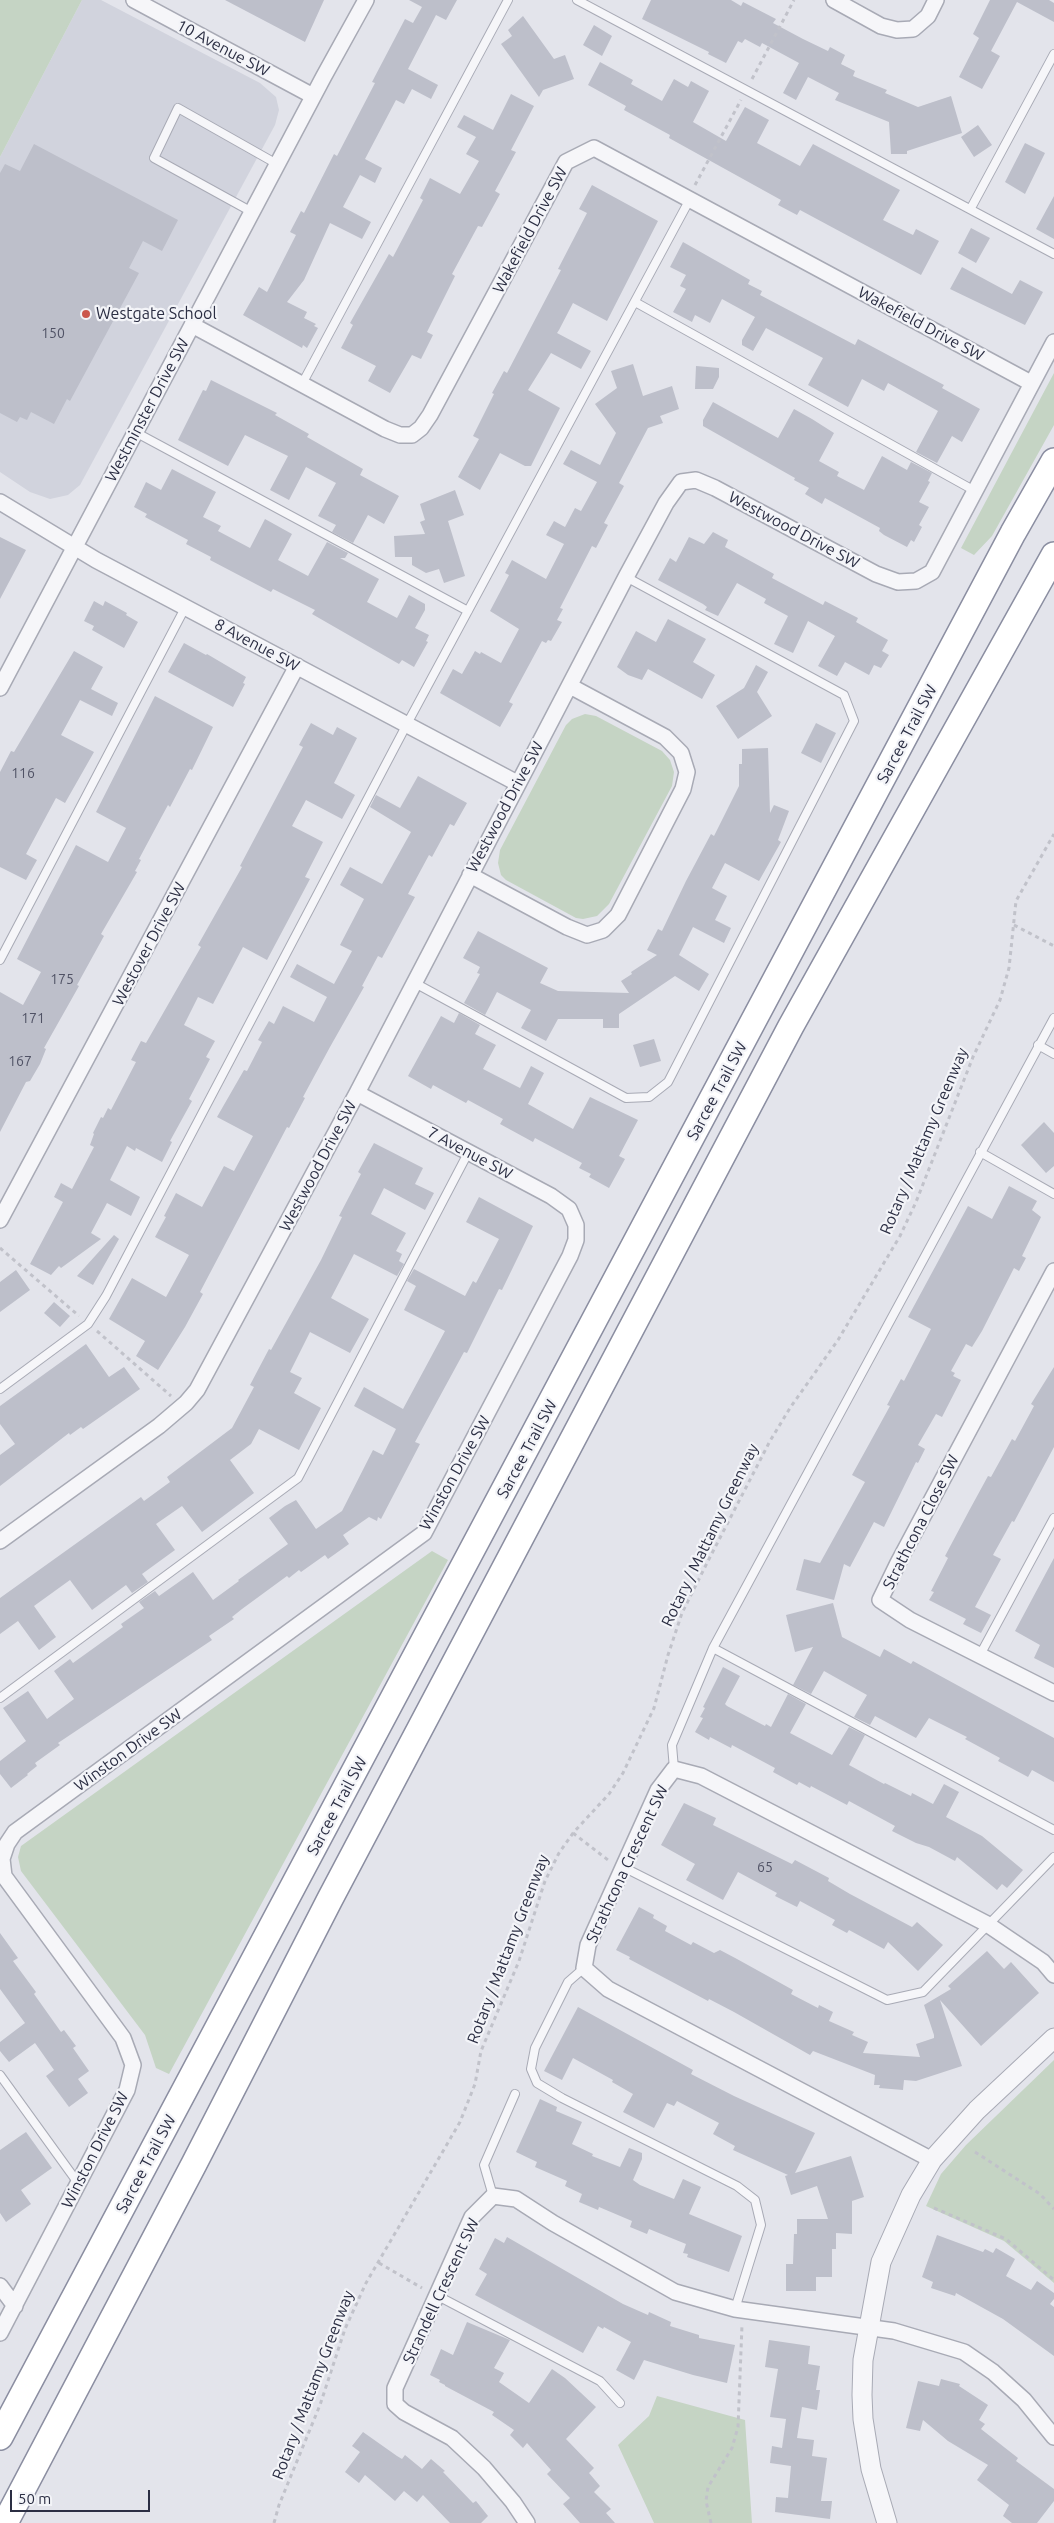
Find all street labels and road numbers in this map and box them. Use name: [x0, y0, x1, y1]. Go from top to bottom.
street label: 10 Avenue SW: [173, 15, 273, 81]
street label: Wakefield Drive SW: [489, 164, 571, 296]
street label: Wakefield Drive SW: [855, 283, 987, 365]
street label: Westminster Drive SW: [101, 335, 193, 485]
street label: Westwood Drive SW: [725, 487, 863, 573]
street label: 8 Avenue SW: [211, 615, 303, 675]
street label: Sarcee Trail SW: [873, 681, 941, 787]
street label: Westwood Drive SW: [462, 738, 548, 876]
street label: Westover Drive SW: [108, 879, 190, 1009]
street label: Sarcee Trail SW: [683, 1038, 751, 1144]
street label: Rotary / Mattamy Greenway: [876, 1045, 972, 1237]
street label: Westwood Drive SW: [275, 1097, 361, 1235]
street label: 7 Avenue SW: [424, 1123, 516, 1183]
street label: Sarcee Trail SW: [493, 1396, 561, 1502]
street label: Winston Drive SW: [416, 1412, 494, 1534]
street label: Rotary / Mattamy Greenway: [657, 1440, 763, 1630]
street label: Strathcona Close SW: [879, 1452, 963, 1592]
street label: Winston Drive SW: [71, 1705, 185, 1795]
street label: Sarcee Trail SW: [303, 1753, 371, 1859]
street label: Strathcona Crescent SW: [582, 1782, 672, 1946]
street label: Rotary / Mattamy Greenway: [463, 1852, 553, 2046]
street label: Winston Drive SW: [57, 2089, 133, 2211]
street label: Sarcee Trail SW: [112, 2111, 180, 2217]
street label: Strandell Crescent SW: [399, 2215, 483, 2367]
street label: Rotary / Mattamy Greenway: [268, 2288, 358, 2482]

